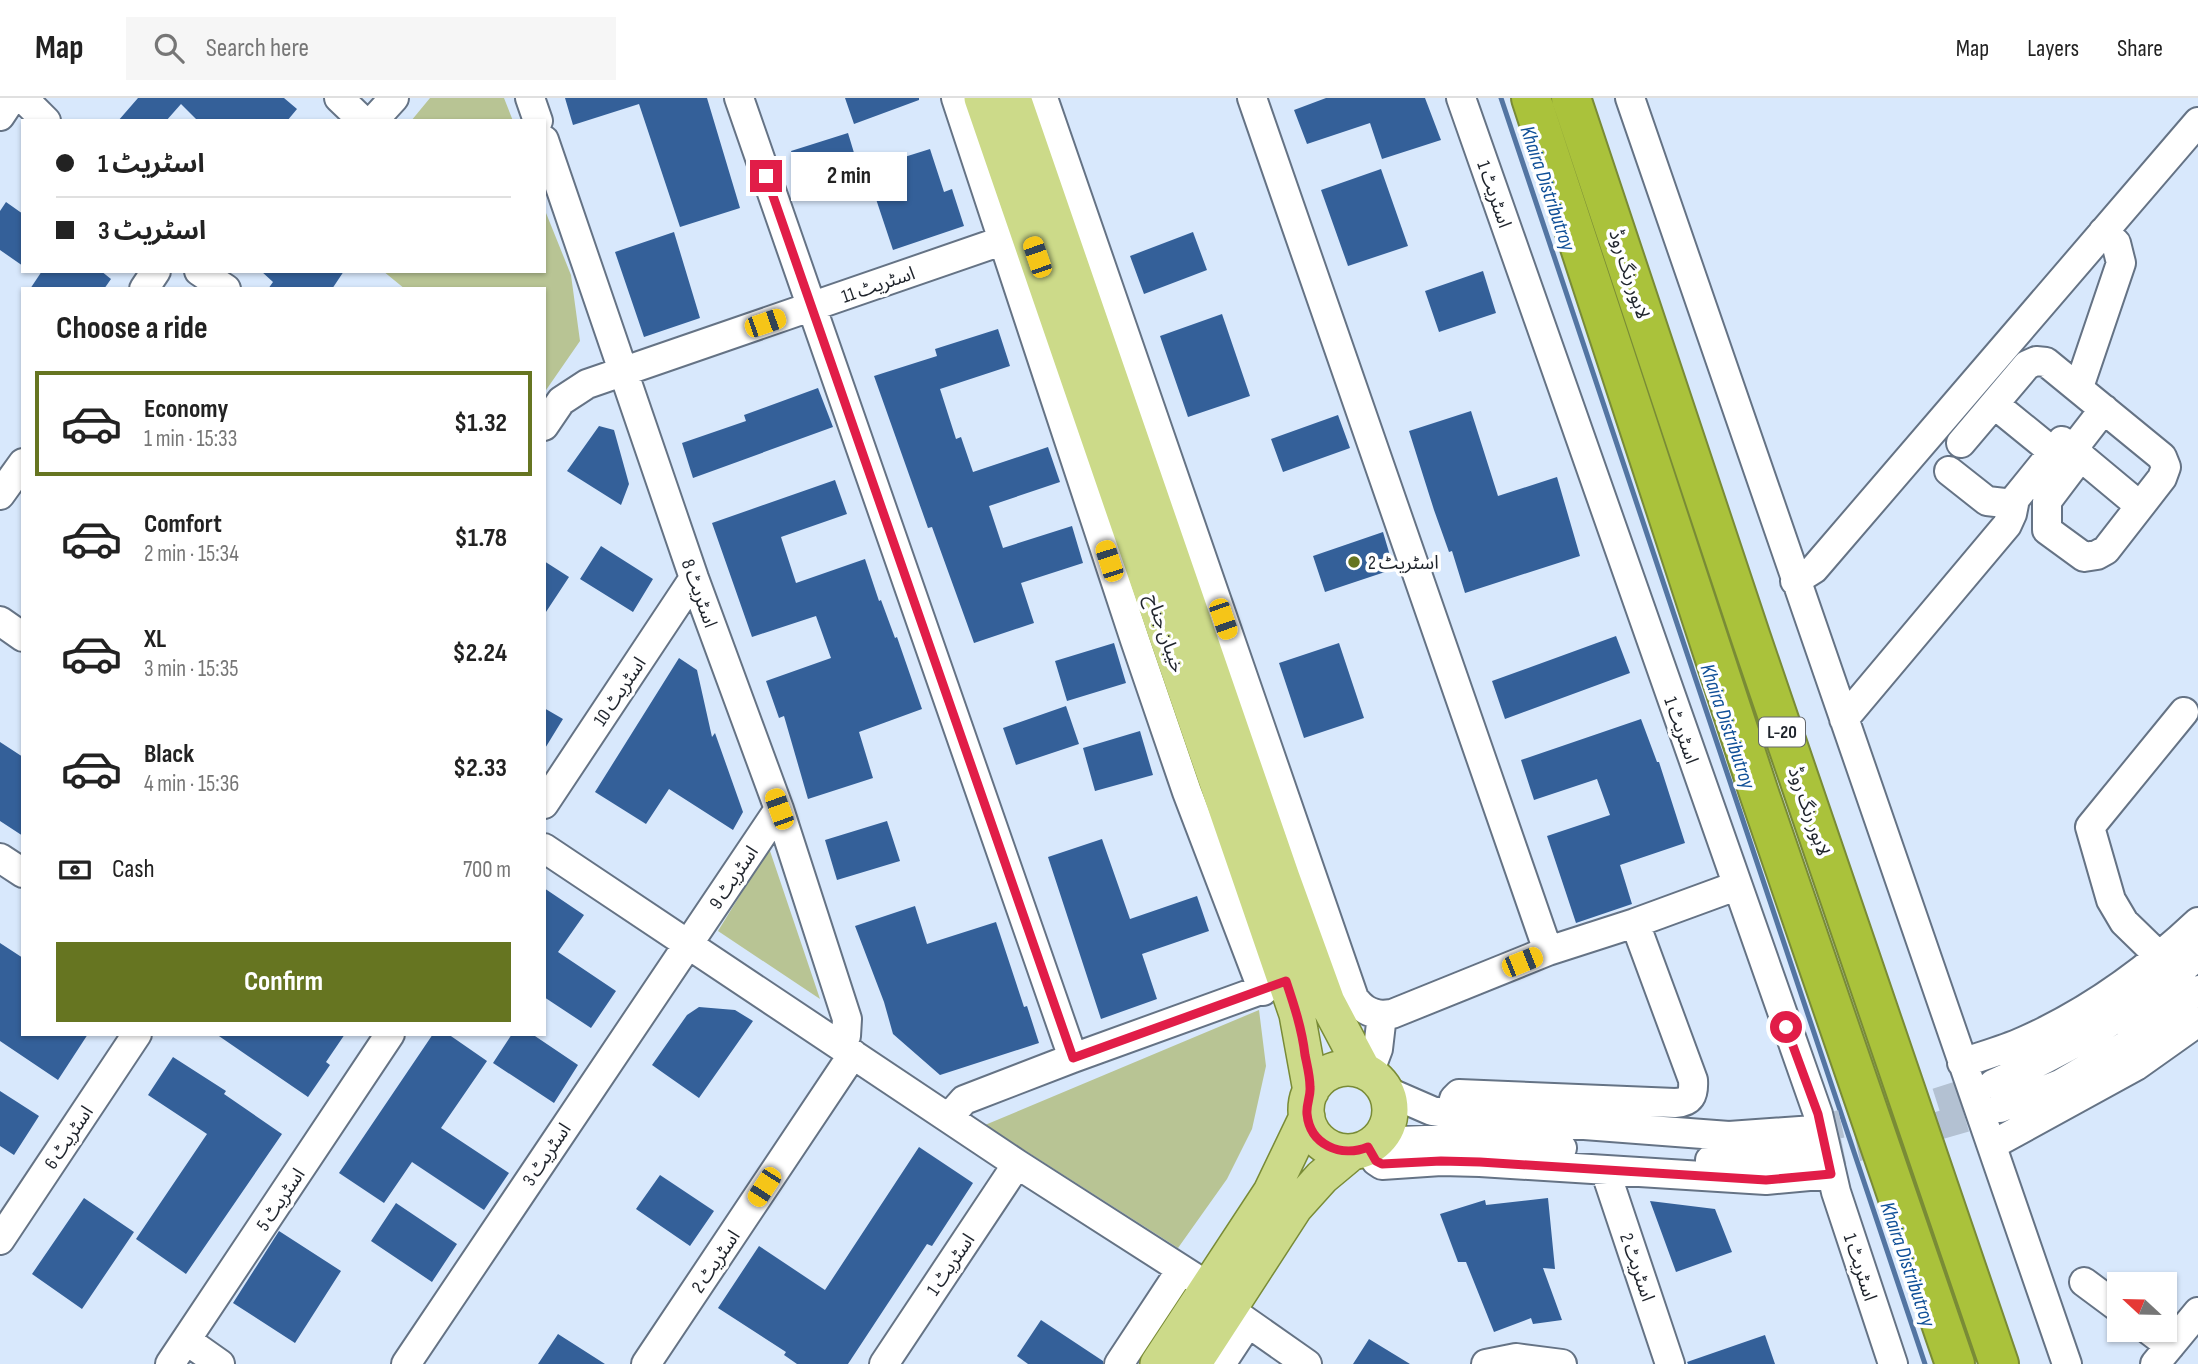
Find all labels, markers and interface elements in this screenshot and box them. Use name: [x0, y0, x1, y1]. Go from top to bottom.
search box: [126, 17, 616, 80]
text: Map: [35, 28, 84, 68]
icon: search: [150, 29, 188, 67]
text: Search here: [206, 33, 309, 64]
text: Map: [1956, 34, 1989, 63]
text: Layers: [2027, 34, 2079, 63]
text: Share: [2117, 34, 2163, 63]
water label: Khaira Distributroy: [1514, 122, 1581, 255]
text: اسٹریٹ 1: [98, 149, 205, 180]
callout: 2 min: [790, 152, 906, 200]
street label: اسٹریٹ 1: [1471, 158, 1516, 231]
route end: [750, 160, 782, 192]
text: 2 min: [827, 162, 871, 190]
text: اسٹریٹ 3: [98, 216, 206, 247]
street label: لاہور رنگ روڈ: [1603, 227, 1654, 322]
car: [1021, 234, 1054, 280]
street label: اسٹریٹ 11: [839, 262, 918, 309]
car: [742, 306, 789, 340]
text: Choose a ride: [56, 309, 208, 348]
icon: car: [60, 392, 123, 455]
text: Economy: [144, 394, 228, 425]
text: $1.32: [454, 408, 507, 439]
text: 1 min · 15:33: [144, 425, 237, 453]
icon: car: [60, 507, 123, 570]
text: Comfort: [144, 509, 222, 540]
text: $1.78: [454, 523, 507, 554]
car: [1093, 538, 1126, 584]
text: 2 min · 15:34: [144, 540, 239, 568]
place label: اسٹریٹ 2: [1368, 552, 1439, 575]
marker: اسٹریٹ 2: [1346, 554, 1362, 570]
street label: اسٹریٹ 8: [676, 556, 722, 631]
street label: خیبان جناح: [1139, 591, 1189, 676]
car: [1207, 596, 1240, 642]
icon: car: [60, 622, 123, 685]
text: XL: [144, 624, 166, 655]
text: $2.24: [452, 638, 507, 669]
street label: اسٹریٹ 10: [589, 653, 652, 731]
text: 3 min · 15:35: [144, 655, 239, 683]
water label: Khaira Distributroy: [1694, 660, 1761, 793]
street label: اسٹریٹ 1: [1658, 694, 1703, 767]
road number: L-20: [1759, 718, 1805, 746]
icon: car: [60, 737, 123, 800]
text: Black: [144, 739, 194, 770]
text: $2.33: [453, 753, 507, 784]
street label: لاہور رنگ روڈ: [1783, 764, 1835, 859]
text: 4 min · 15:36: [144, 770, 239, 798]
car: [762, 786, 797, 832]
street label: اسٹریٹ 9: [705, 842, 764, 914]
icon: cash: [56, 851, 94, 889]
text: Cash: [112, 854, 155, 885]
text: 700 m: [463, 856, 511, 884]
button: Confirm: [56, 942, 511, 1022]
car: [1499, 944, 1546, 980]
route start: [1770, 1011, 1802, 1043]
street label: اسٹریٹ 6: [40, 1102, 99, 1174]
street label: اسٹریٹ 3: [518, 1119, 577, 1191]
street label: اسٹریٹ 5: [252, 1164, 311, 1236]
car: [744, 1164, 785, 1210]
water label: Khaira Distributroy: [1874, 1198, 1941, 1331]
street label: اسٹریٹ 2: [687, 1226, 746, 1298]
street label: اسٹریٹ 1: [922, 1230, 980, 1300]
street label: اسٹریٹ 2: [1614, 1230, 1659, 1305]
street label: اسٹریٹ 1: [1838, 1231, 1881, 1304]
north arrow: [2107, 1272, 2177, 1342]
map controls: [2107, 1272, 2177, 1342]

